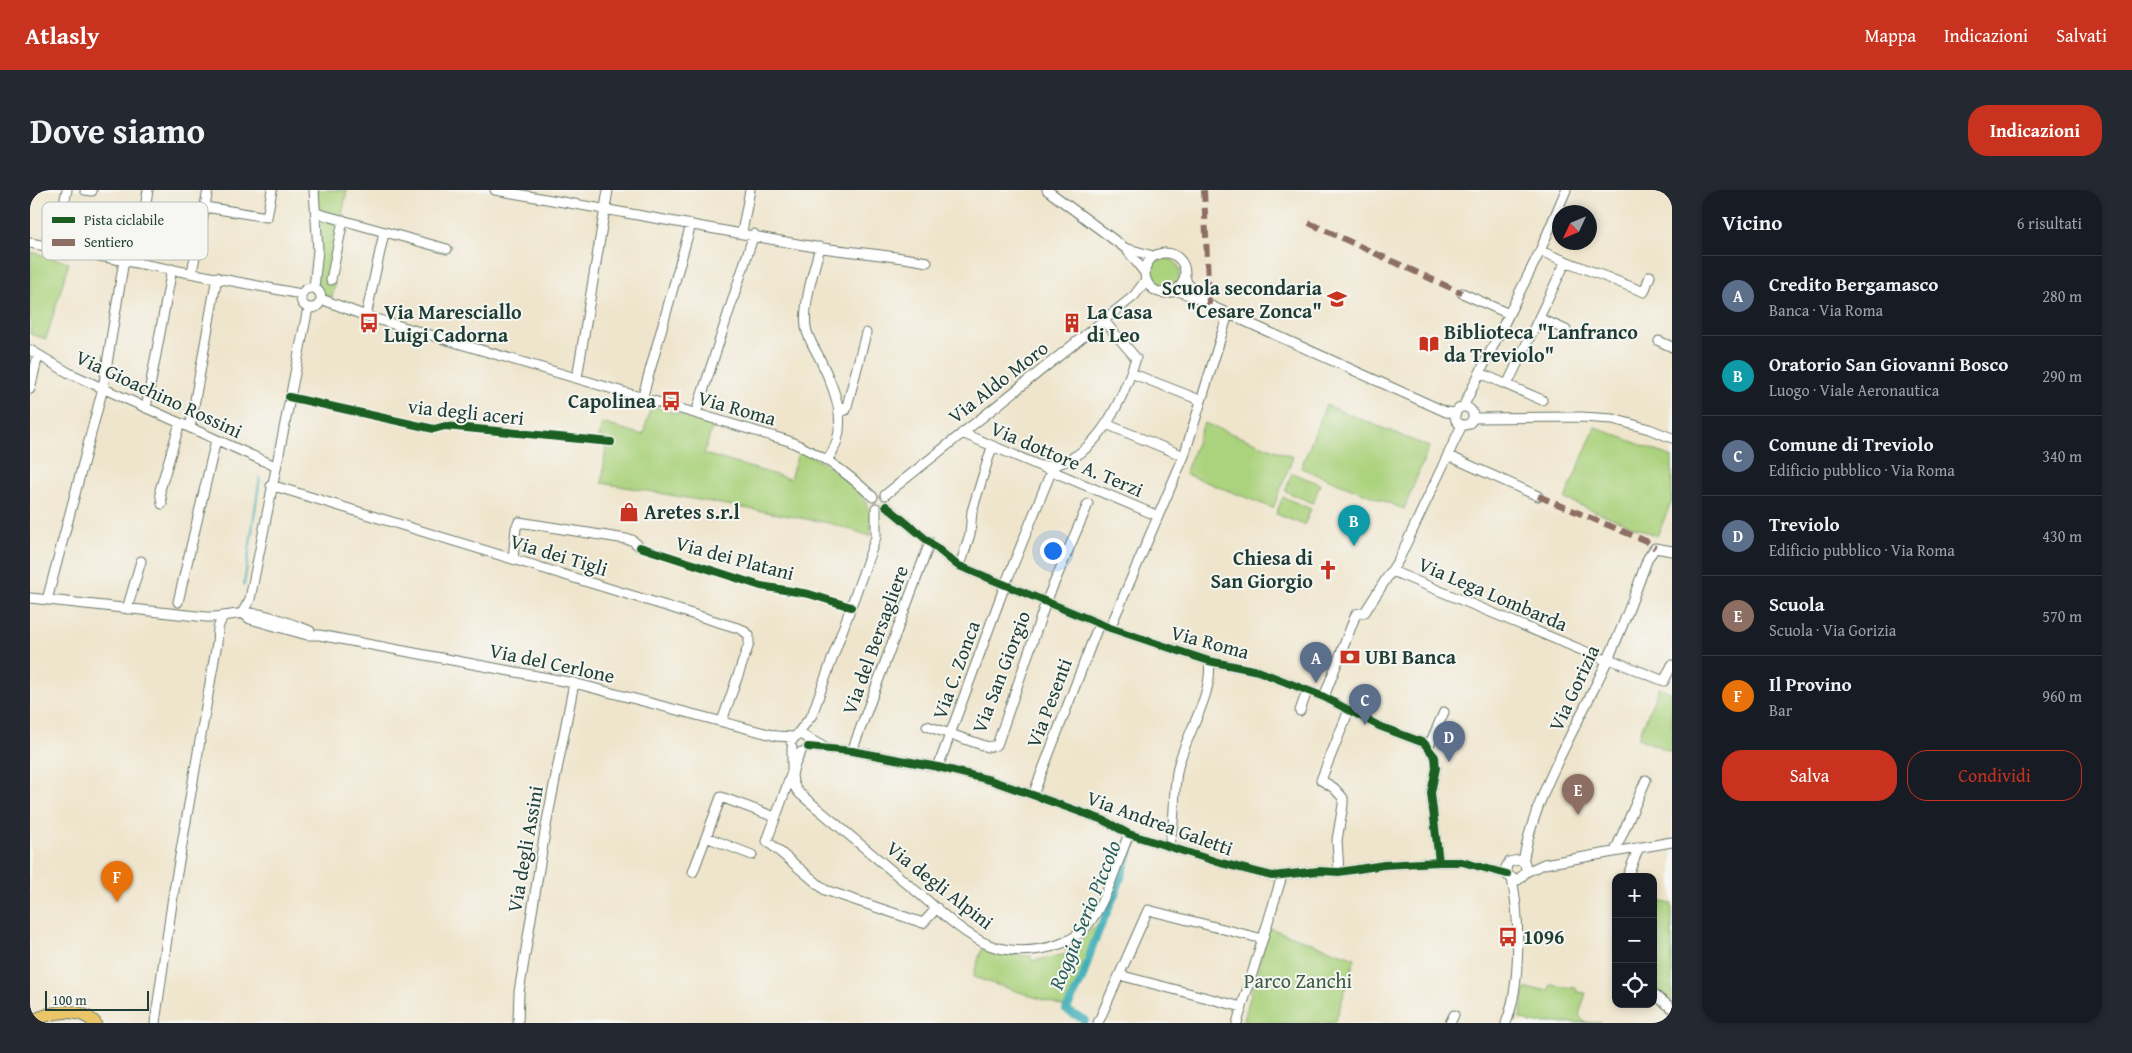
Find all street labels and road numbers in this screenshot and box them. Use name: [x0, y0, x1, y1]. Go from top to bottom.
street label: Via Aldo Moro: [941, 333, 1054, 430]
street label: Via Gioachino Rossini: [71, 342, 248, 445]
street label: Via Roma: [695, 383, 780, 433]
street label: via degli aceri: [407, 391, 526, 432]
street label: Via dottore A. Terzi: [986, 413, 1148, 504]
street label: Via dei Tigli: [507, 526, 612, 583]
street label: Via dei Platani: [673, 528, 798, 587]
street label: Via Lega Lombarda: [1414, 549, 1573, 638]
street label: Via del Bersagliere: [834, 561, 915, 719]
street label: Via San Giorgio: [964, 606, 1037, 737]
street label: Via C. Zonca: [924, 616, 987, 723]
street label: Via Roma: [1168, 617, 1253, 666]
street label: Via del Cerlone: [487, 635, 618, 690]
street label: Via Gorizia: [1541, 639, 1606, 736]
street label: Via Pesenti: [1018, 653, 1079, 752]
street label: Via degli Assini: [499, 783, 550, 915]
street label: Via Andrea Galetti: [1083, 783, 1238, 863]
street label: Via degli Alpini: [880, 833, 1000, 936]

